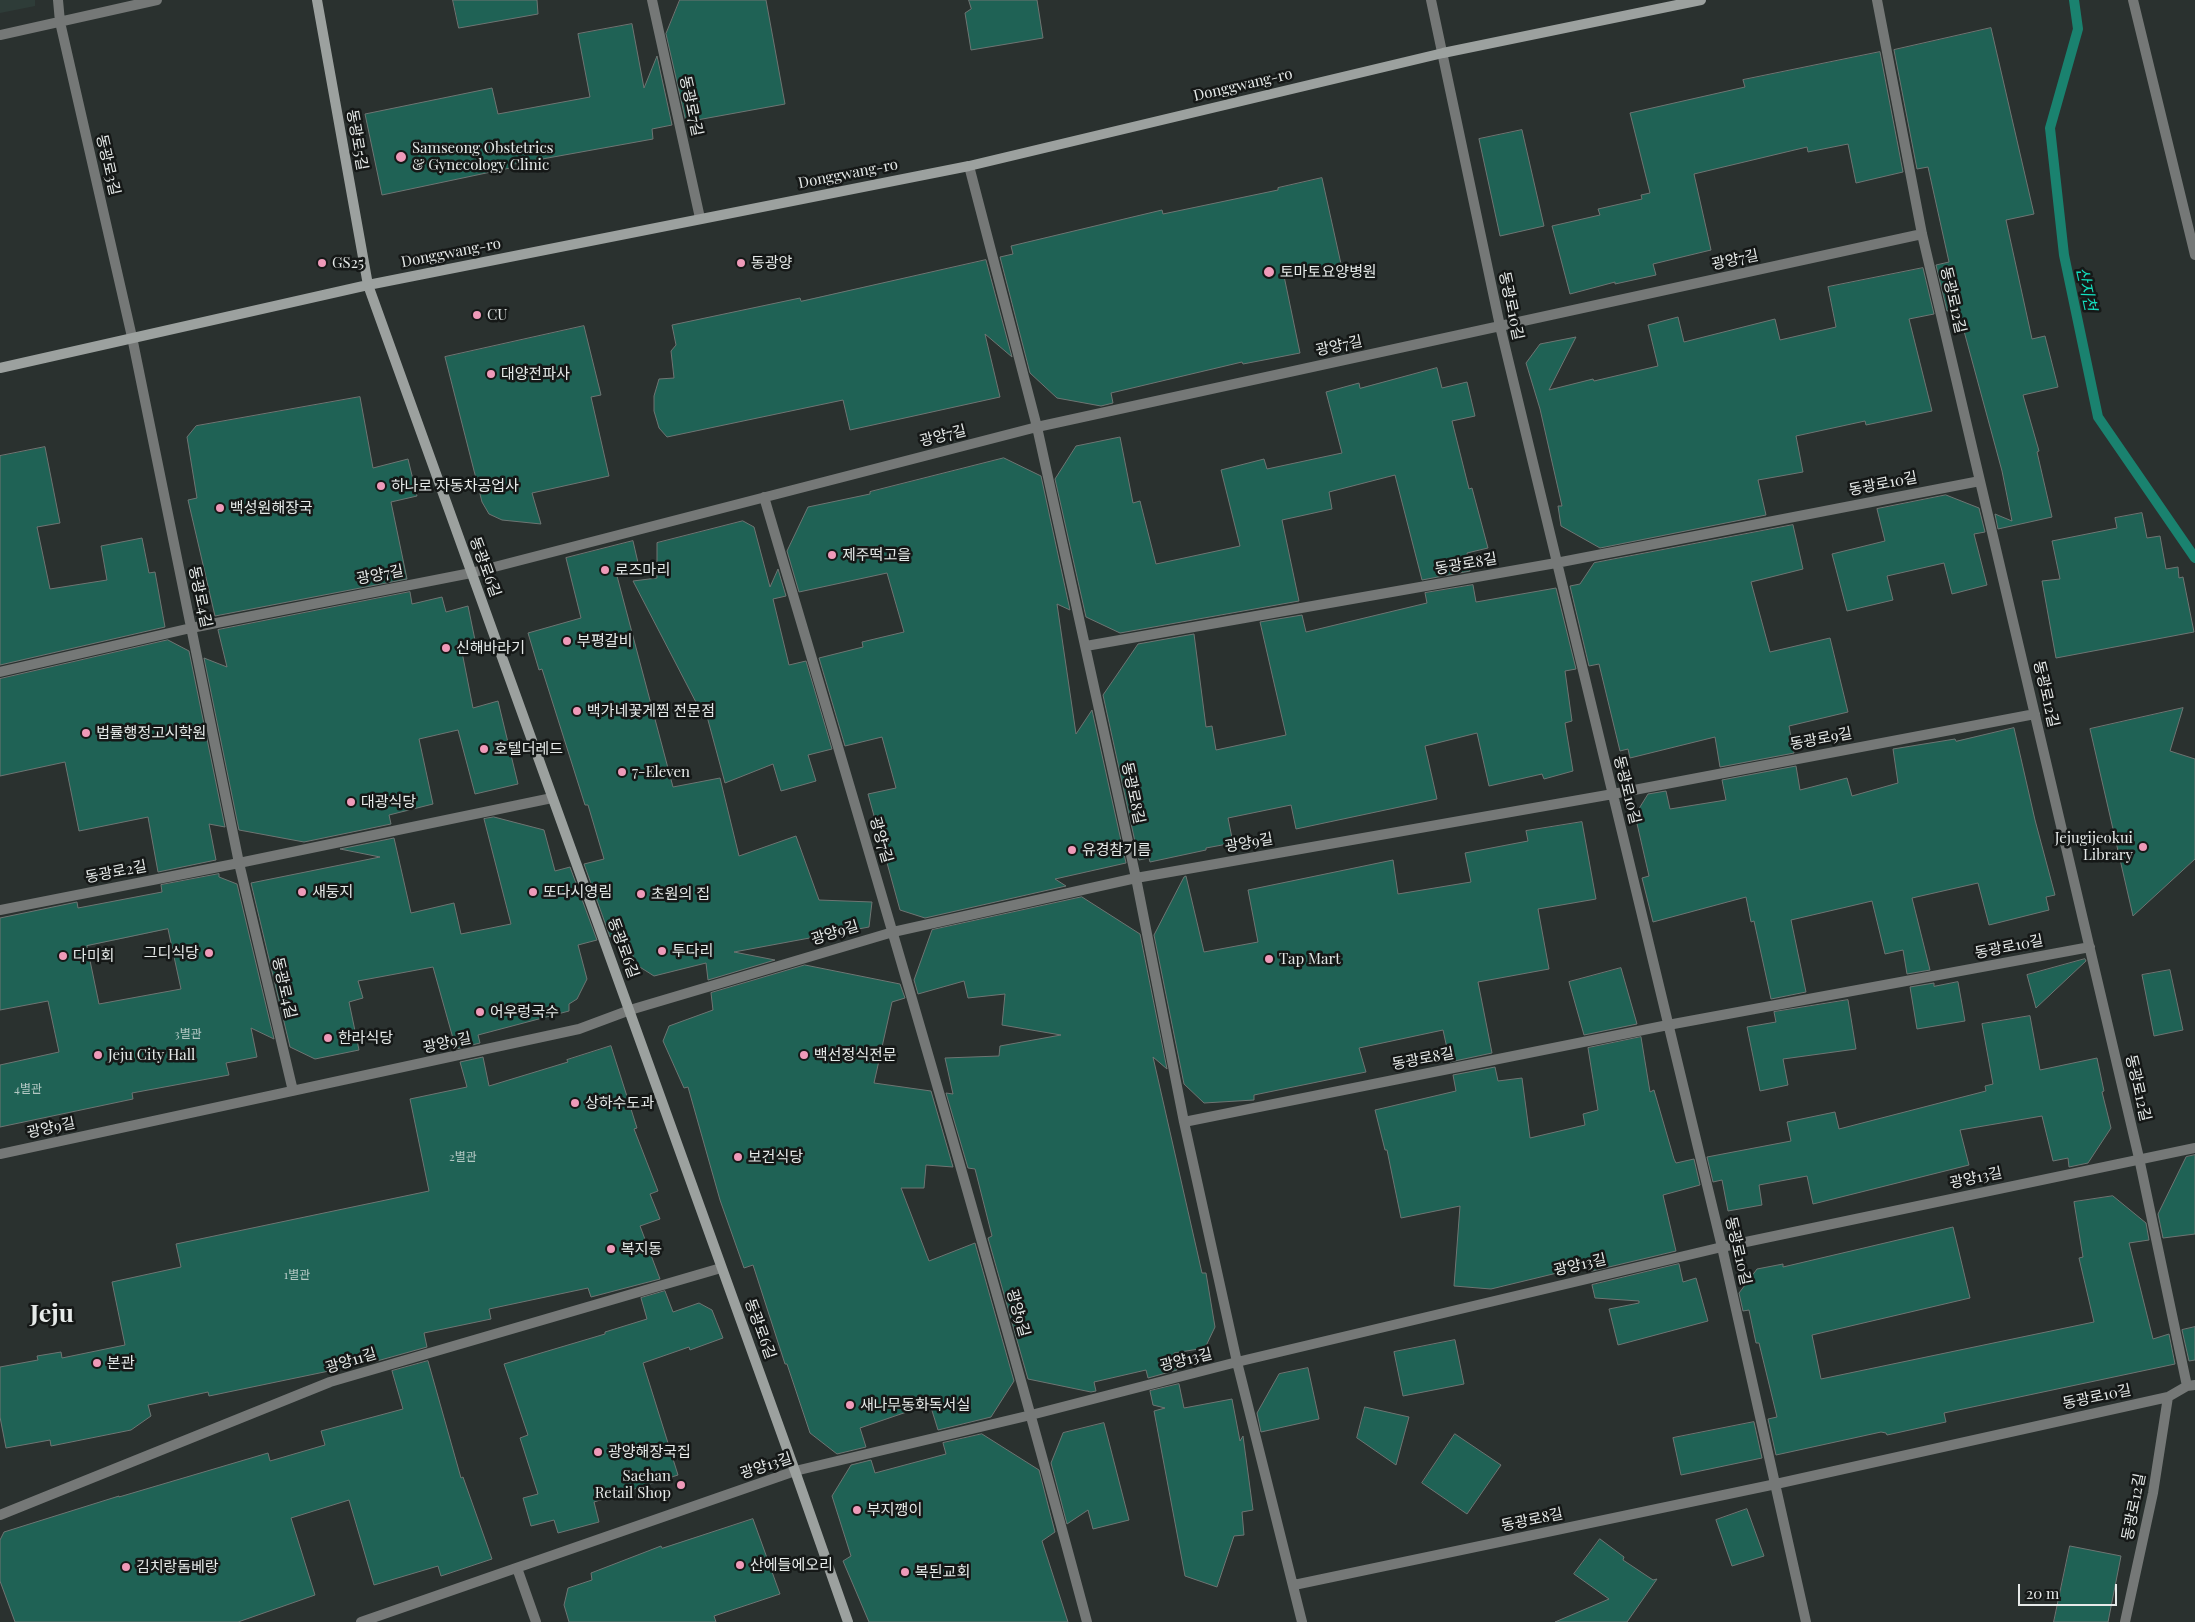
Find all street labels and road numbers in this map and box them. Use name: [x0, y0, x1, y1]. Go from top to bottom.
street label: Donggwang-ro: [1192, 65, 1294, 105]
street label: 동광로7길: [676, 74, 706, 138]
street label: 동광로5길: [343, 108, 371, 172]
street label: 동광로3길: [92, 133, 124, 197]
street label: Donggwang-ro: [797, 156, 899, 192]
street label: Donggwang-ro: [400, 235, 502, 271]
street label: 광양7길: [1710, 246, 1760, 274]
street label: 동광로12길: [1937, 265, 1969, 335]
street label: 동광로10길: [1495, 270, 1527, 342]
street label: 광양7길: [1314, 332, 1364, 360]
street label: 광양7길: [918, 422, 968, 450]
street label: 동광로10길: [1847, 469, 1919, 499]
street label: 동광로6길: [466, 534, 504, 600]
street label: 동광로8길: [1433, 550, 1499, 578]
street label: 광양7길: [355, 562, 405, 588]
street label: 동광로4길: [185, 565, 215, 629]
street label: 동광로12길: [2030, 659, 2062, 729]
street label: 동광로9길: [1788, 724, 1854, 754]
street label: 동광로10길: [1610, 754, 1644, 826]
street label: 동광로8길: [1118, 760, 1148, 826]
street label: 광양7길: [866, 815, 896, 865]
street label: 광양9길: [1223, 830, 1275, 856]
street label: 동광로2길: [84, 857, 148, 887]
street label: 동광로6길: [604, 915, 642, 981]
street label: 광양9길: [809, 917, 861, 949]
street label: 동광로10길: [1973, 932, 2045, 962]
street label: 동광로4길: [268, 955, 300, 1021]
street label: 광양9길: [421, 1029, 473, 1057]
street label: 동광로8길: [1390, 1044, 1456, 1074]
street label: 동광로12길: [2122, 1053, 2154, 1123]
street label: 광양9길: [25, 1114, 77, 1142]
street label: 광양13길: [1948, 1164, 2004, 1192]
street label: 동광로10길: [1721, 1215, 1755, 1287]
street label: 광양13길: [1552, 1250, 1608, 1280]
street label: 광양9길: [1003, 1287, 1033, 1339]
street label: 동광로6길: [741, 1296, 779, 1362]
street label: 광양11길: [323, 1345, 379, 1377]
street label: 광양13길: [1158, 1345, 1214, 1375]
street label: 동광로10길: [2061, 1381, 2133, 1413]
street label: 광양13길: [738, 1449, 794, 1483]
street label: 동광로12길: [2119, 1472, 2149, 1542]
street label: 동광로8길: [1499, 1505, 1565, 1535]

